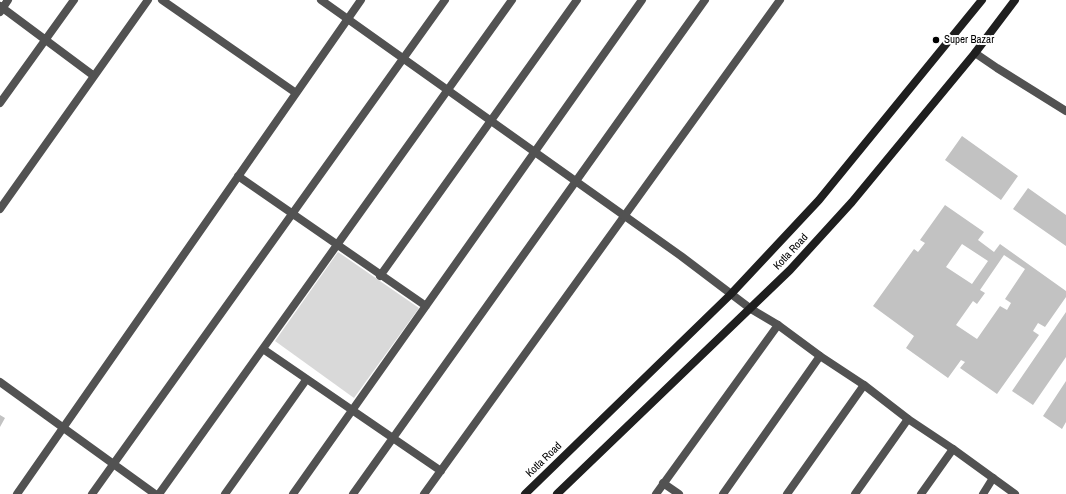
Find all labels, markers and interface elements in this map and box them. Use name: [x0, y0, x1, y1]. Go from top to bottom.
place label: Super Bazar: [944, 33, 994, 47]
marker: Super Bazar: [931, 35, 941, 45]
street label: Kotla Road: [771, 231, 811, 273]
street label: Kotla Road: [523, 440, 565, 480]

